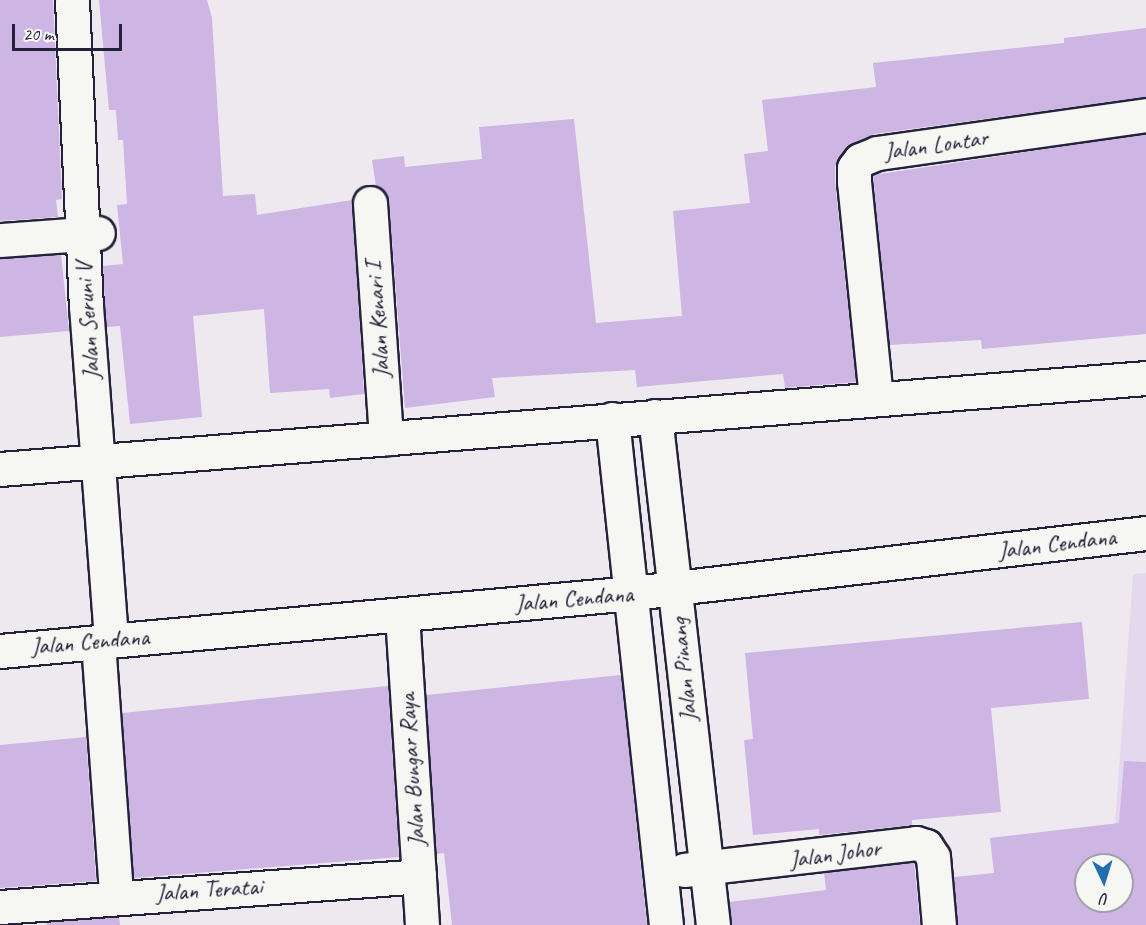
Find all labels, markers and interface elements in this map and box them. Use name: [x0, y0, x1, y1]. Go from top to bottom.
scale bar: [15, 12, 124, 50]
text: 20 m: [23, 23, 54, 45]
street label: Jalan Lontar: [883, 124, 989, 166]
street label: Jalan Kenari I: [360, 261, 396, 379]
street label: Jalan Seruni V: [70, 262, 106, 380]
street label: Jalan Cendana: [997, 523, 1117, 565]
street label: Jalan Cendana: [514, 580, 634, 618]
street label: Jalan Pinang: [664, 617, 704, 723]
street label: Jalan Cendana: [30, 623, 150, 661]
street label: Jalan Bungar Raya: [392, 693, 432, 847]
street label: Jalan Johor: [788, 833, 882, 875]
north arrow: [1074, 853, 1134, 913]
street label: Jalan Teratai: [156, 872, 262, 908]
text: U: [1101, 889, 1110, 909]

